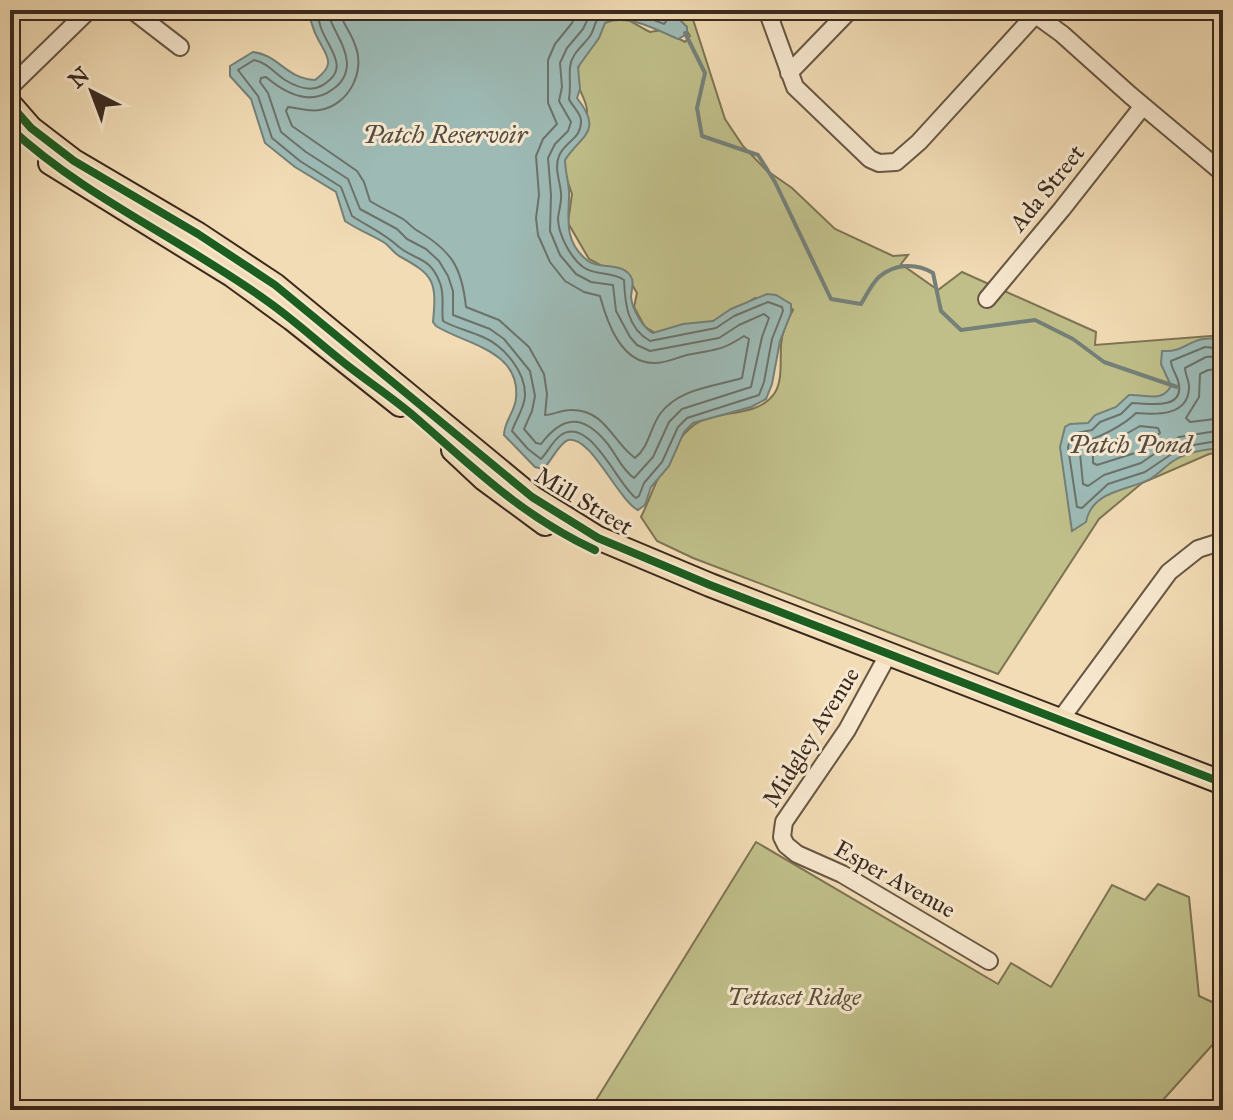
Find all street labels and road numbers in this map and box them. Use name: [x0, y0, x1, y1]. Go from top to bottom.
street label: Ada Street: [1002, 138, 1091, 238]
street label: Mill Street: [530, 460, 639, 542]
street label: Midgley Avenue: [756, 662, 866, 812]
street label: Esper Avenue: [829, 833, 961, 925]

